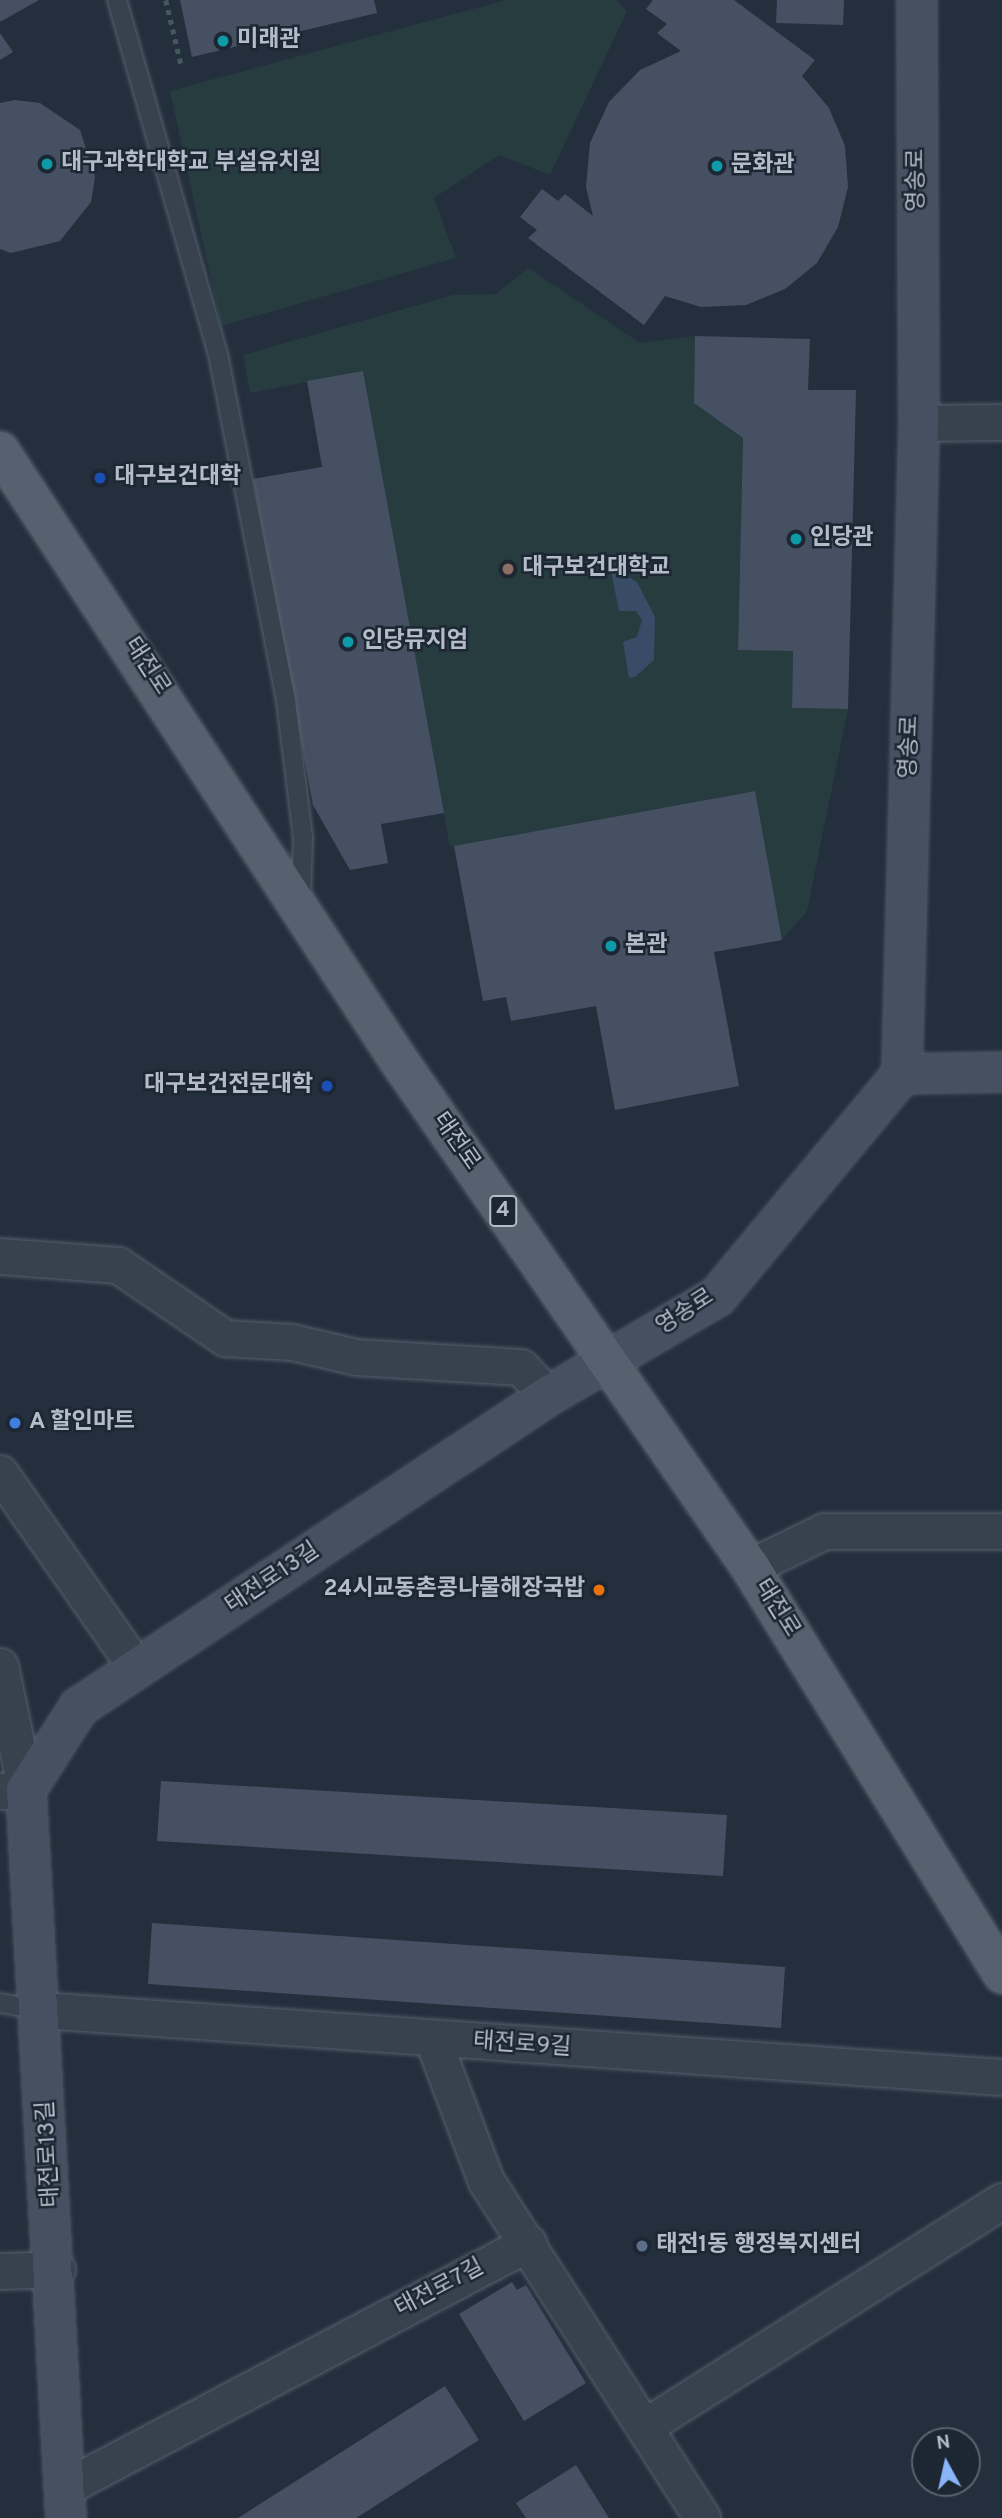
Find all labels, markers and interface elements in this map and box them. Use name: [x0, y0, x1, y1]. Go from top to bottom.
place label: 미래관: [237, 27, 300, 55]
marker: 미래관: [215, 33, 231, 49]
street label: 영송로: [904, 148, 932, 212]
place label: 대구과학대학교 부설유치원: [61, 150, 321, 178]
place label: 문화관: [731, 152, 794, 180]
marker: 대구과학대학교 부설유치원: [39, 156, 55, 172]
marker: 문화관: [709, 158, 725, 174]
place label: 대구보건대학: [114, 464, 241, 492]
marker: 대구보건대학: [92, 470, 108, 486]
place label: 인당관: [810, 525, 873, 553]
marker: 인당관: [788, 531, 804, 547]
place label: 대구보건대학교: [522, 555, 670, 583]
marker: 대구보건대학교: [500, 561, 516, 577]
place label: 인당뮤지엄: [362, 628, 468, 656]
street label: 태전로: [117, 633, 175, 701]
marker: 인당뮤지엄: [340, 634, 356, 650]
street label: 영송로: [896, 715, 926, 779]
place label: 본관: [625, 932, 667, 960]
marker: 본관: [603, 938, 619, 954]
place label: 대구보건전문대학: [144, 1072, 313, 1100]
marker: 대구보건전문대학: [319, 1078, 335, 1094]
street label: 태전로: [425, 1108, 485, 1176]
road number: 4: [489, 1194, 517, 1228]
street label: 영송로: [652, 1284, 720, 1342]
place label: A 할인마트: [29, 1409, 136, 1437]
marker: A 할인마트: [7, 1415, 23, 1431]
street label: 태전로13길: [221, 1538, 325, 1620]
street label: 태전로: [747, 1575, 805, 1643]
place label: 24시교동촌콩나물해장국밥: [323, 1576, 585, 1604]
marker: 24시교동촌콩나물해장국밥: [591, 1582, 607, 1598]
street label: 태전로9길: [472, 2029, 572, 2063]
street label: 태전로13길: [33, 2100, 67, 2208]
place label: 태전1동 행정복지센터: [656, 2232, 861, 2260]
marker: 태전1동 행정복지센터: [634, 2238, 650, 2254]
street label: 태전로7길: [391, 2254, 489, 2324]
north arrow: [911, 2427, 981, 2497]
text: N: [935, 2430, 952, 2456]

